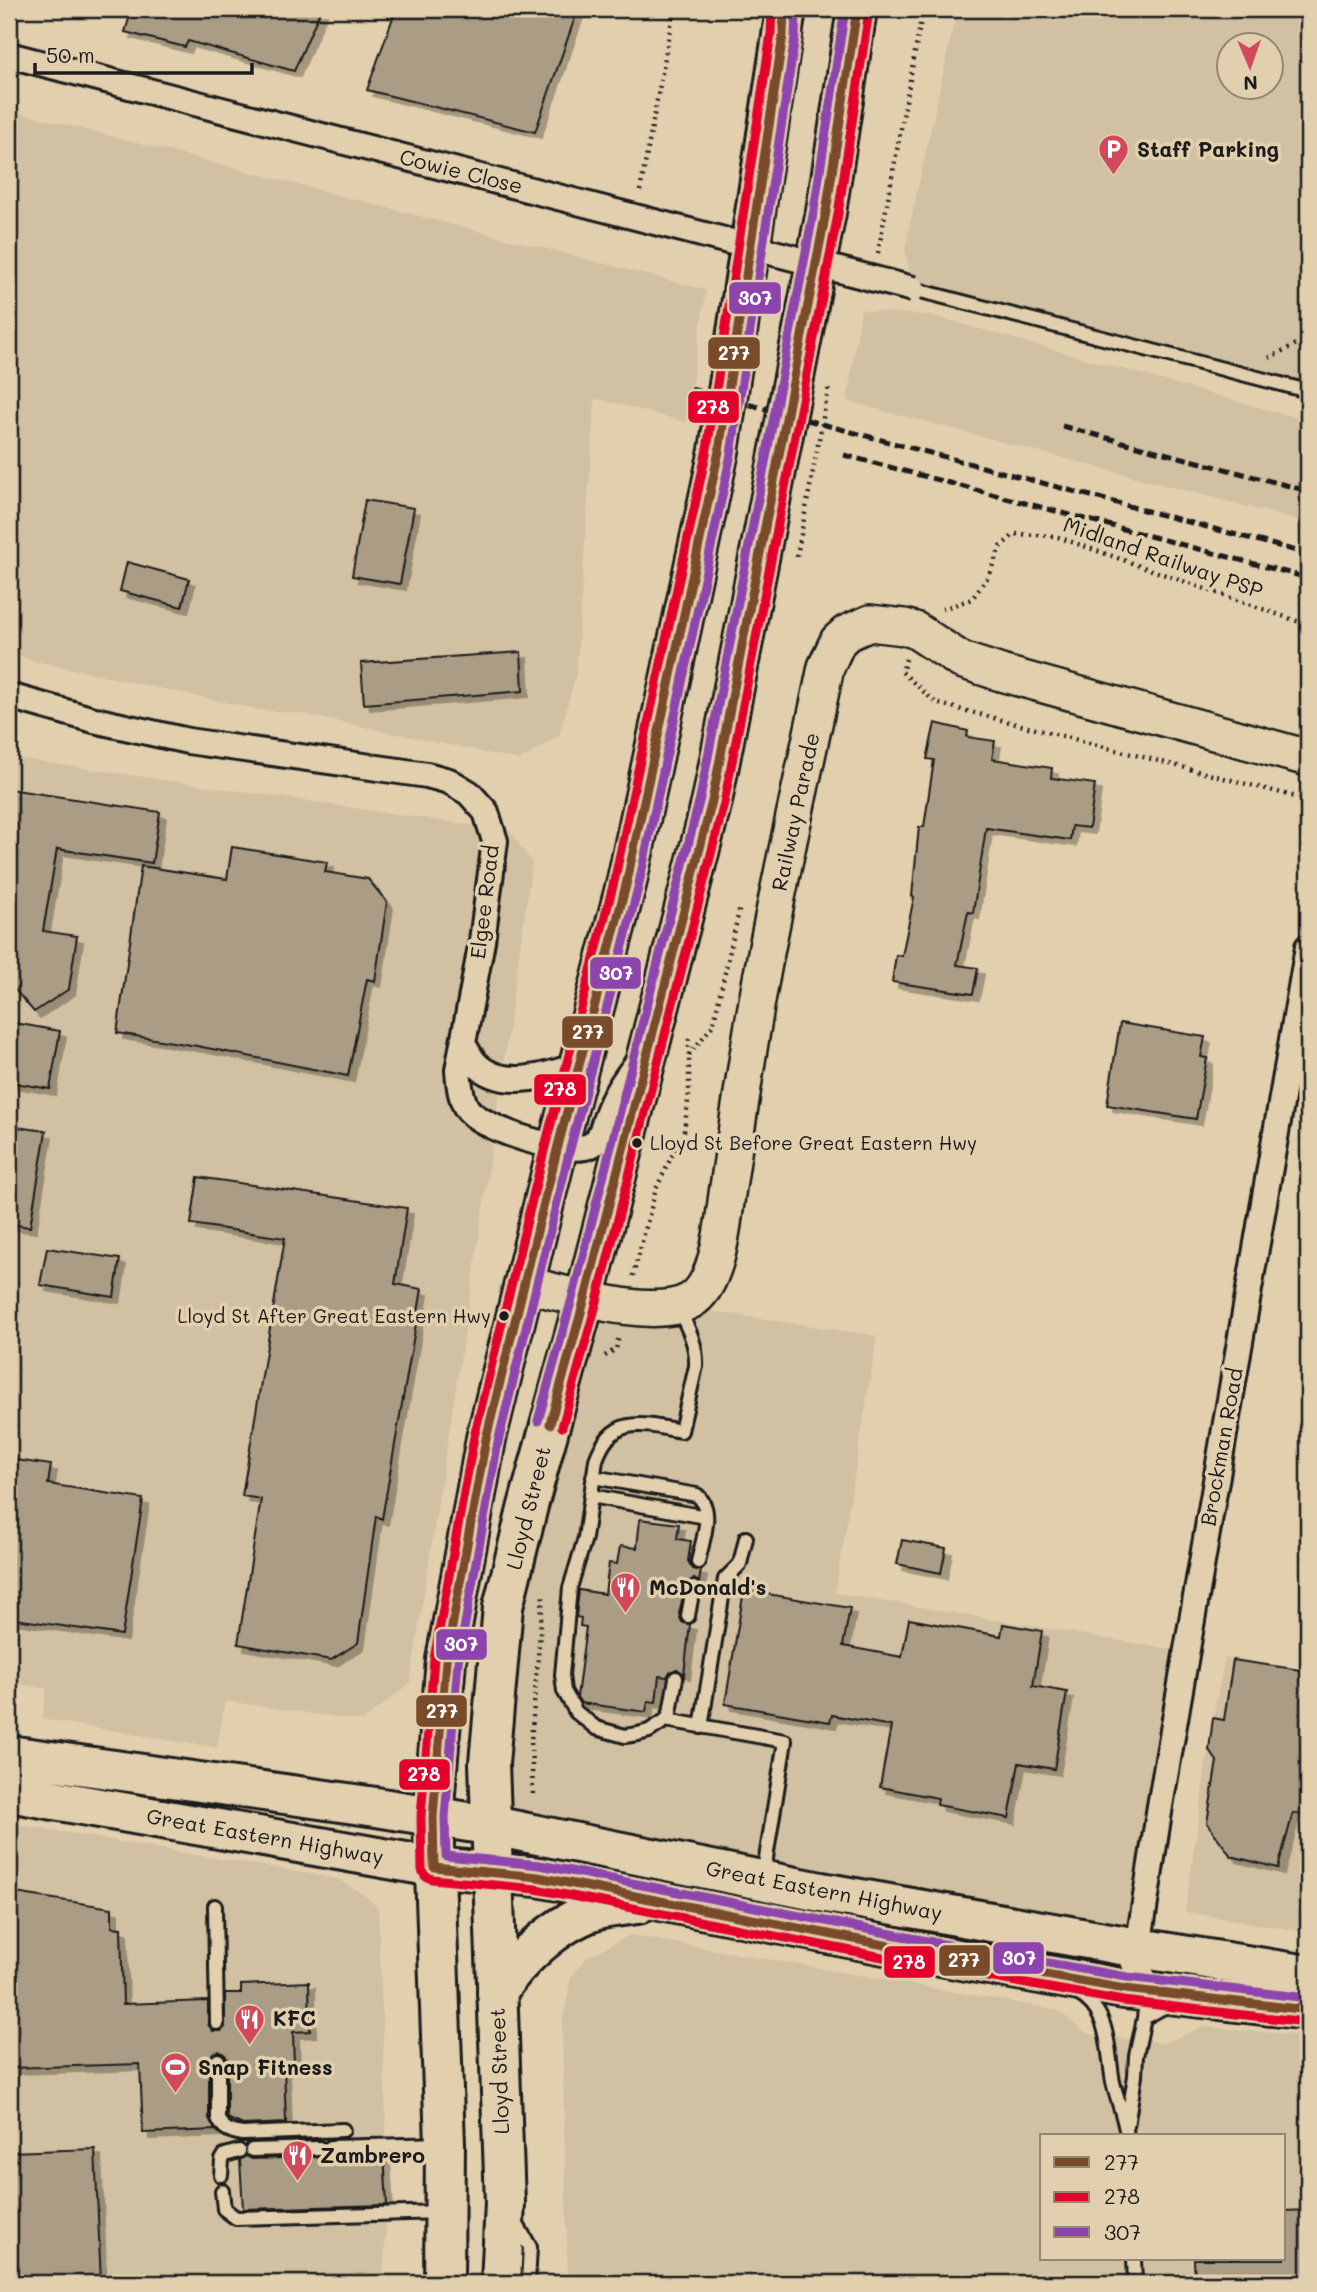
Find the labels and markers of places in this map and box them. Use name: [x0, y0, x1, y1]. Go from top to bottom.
parking icon: Staff Parking: [1097, 133, 1131, 177]
place label: Staff Parking: [1137, 135, 1279, 162]
place label: Lloyd St Before Great Eastern Hwy: [650, 1130, 977, 1155]
marker: Lloyd St Before Great Eastern Hwy: [630, 1136, 644, 1150]
place label: Lloyd St After Great Eastern Hwy: [177, 1303, 491, 1328]
marker: Lloyd St After Great Eastern Hwy: [497, 1309, 511, 1323]
restaurant icon: McDonald's: [609, 1571, 643, 1615]
place label: McDonald's: [649, 1573, 766, 1600]
restaurant icon: KFC: [233, 2002, 267, 2046]
place label: KFC: [273, 2004, 316, 2031]
sports icon: Snap Fitness: [158, 2051, 192, 2095]
place label: Snap Fitness: [198, 2053, 333, 2080]
restaurant icon: Zambrero: [280, 2139, 314, 2183]
place label: Zambrero: [320, 2141, 425, 2168]

